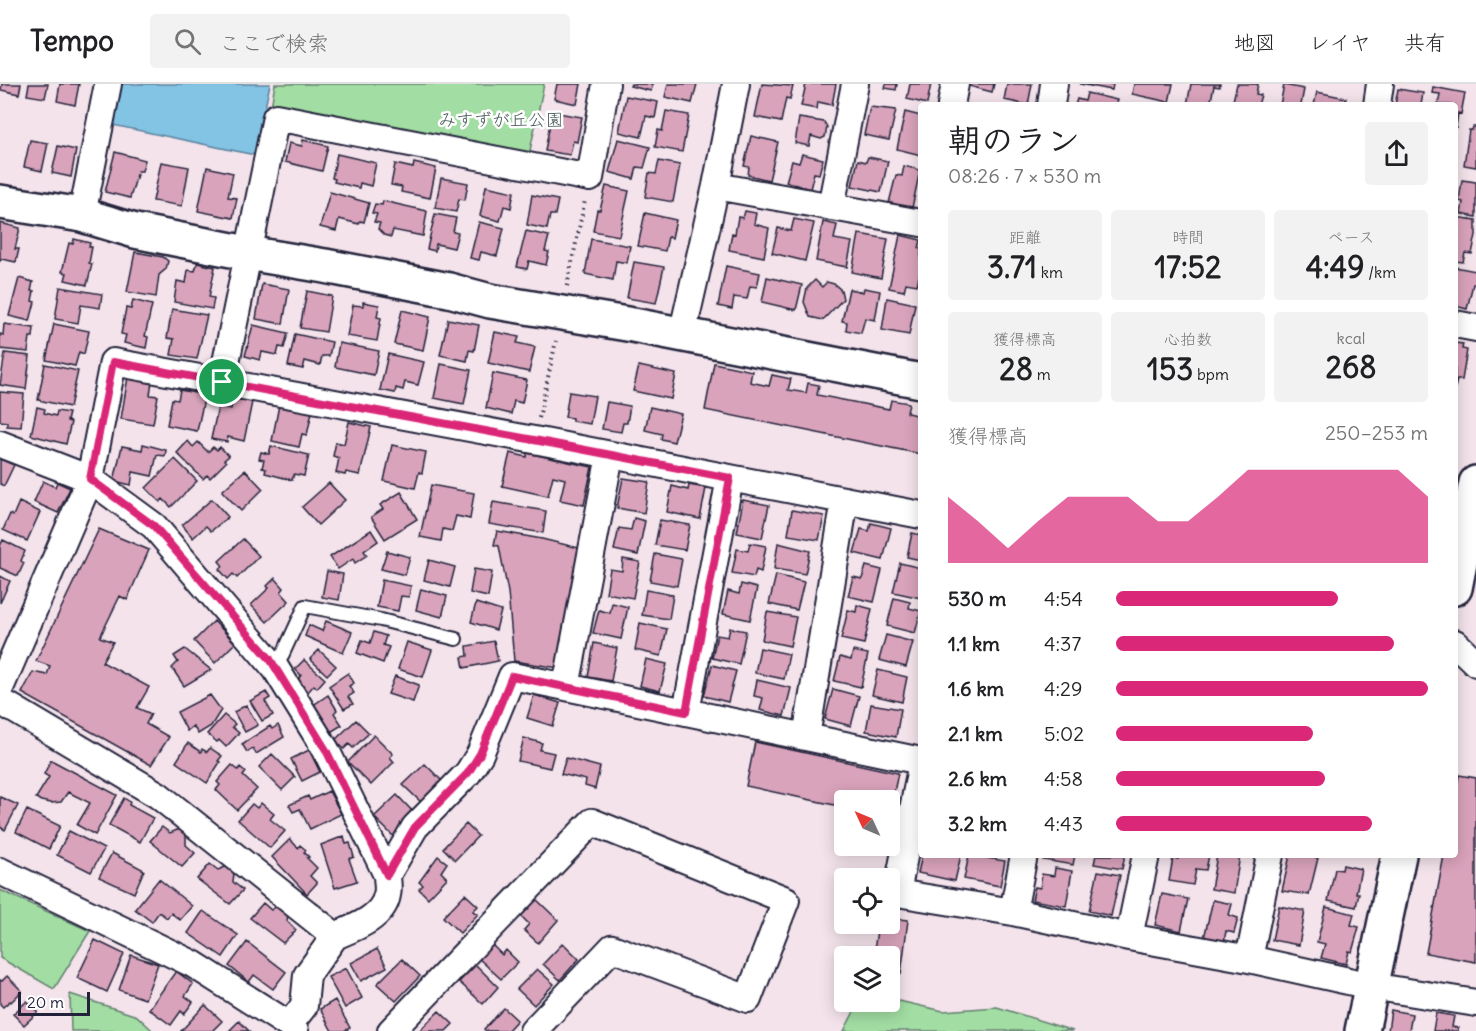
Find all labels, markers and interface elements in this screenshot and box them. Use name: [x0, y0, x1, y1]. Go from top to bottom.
search box: [150, 14, 570, 68]
text: Tempo: [30, 23, 114, 59]
icon: search: [171, 25, 204, 58]
text: ここで検索: [219, 29, 329, 57]
text: 地図: [1234, 29, 1276, 56]
text: レイヤ: [1309, 29, 1371, 56]
text: 共有: [1404, 29, 1446, 56]
park label: みすずが丘公園: [438, 108, 564, 131]
text: 朝のラン: [948, 119, 1080, 161]
button: share: [1365, 122, 1428, 185]
text: 08:26 · 7 × 530 m: [948, 163, 1101, 188]
text: 距離: [1009, 227, 1041, 247]
text: 時間: [1172, 227, 1204, 247]
text: ペース: [1327, 227, 1375, 247]
text: 3.71: [987, 248, 1037, 286]
text: 17:52: [1154, 248, 1222, 286]
text: 4:49: [1306, 248, 1364, 286]
text: km: [1037, 262, 1063, 282]
text: /km: [1364, 262, 1396, 282]
text: kcal: [1337, 328, 1365, 348]
text: 獲得標高: [993, 329, 1057, 349]
text: 心拍数: [1164, 329, 1212, 349]
text: 268: [1325, 348, 1377, 386]
text: 28: [999, 350, 1033, 388]
text: 153: [1147, 350, 1193, 388]
pin: [196, 356, 247, 407]
text: m: [1033, 364, 1051, 384]
text: bpm: [1193, 364, 1229, 384]
icon: arrive: [205, 365, 238, 398]
text: 250–253 m: [1325, 420, 1428, 445]
text: 獲得標高: [948, 423, 1028, 448]
text: 530 m: [948, 586, 1006, 611]
text: 4:54: [1044, 586, 1083, 611]
text: 1.1 km: [948, 631, 1000, 656]
text: 4:37: [1044, 631, 1081, 656]
text: 1.6 km: [948, 676, 1004, 701]
text: 4:29: [1044, 676, 1083, 701]
text: 2.1 km: [948, 721, 1003, 746]
text: 5:02: [1044, 721, 1084, 746]
text: 2.6 km: [948, 766, 1007, 791]
text: 4:58: [1044, 766, 1083, 791]
north arrow: [834, 790, 900, 856]
map controls: [834, 790, 900, 1012]
text: 3.2 km: [948, 811, 1007, 836]
text: 4:43: [1044, 811, 1083, 836]
button: locate: [834, 868, 900, 934]
button: layers: [834, 946, 900, 1012]
scale bar: [18, 989, 90, 1016]
text: 20 m: [27, 992, 64, 1012]

